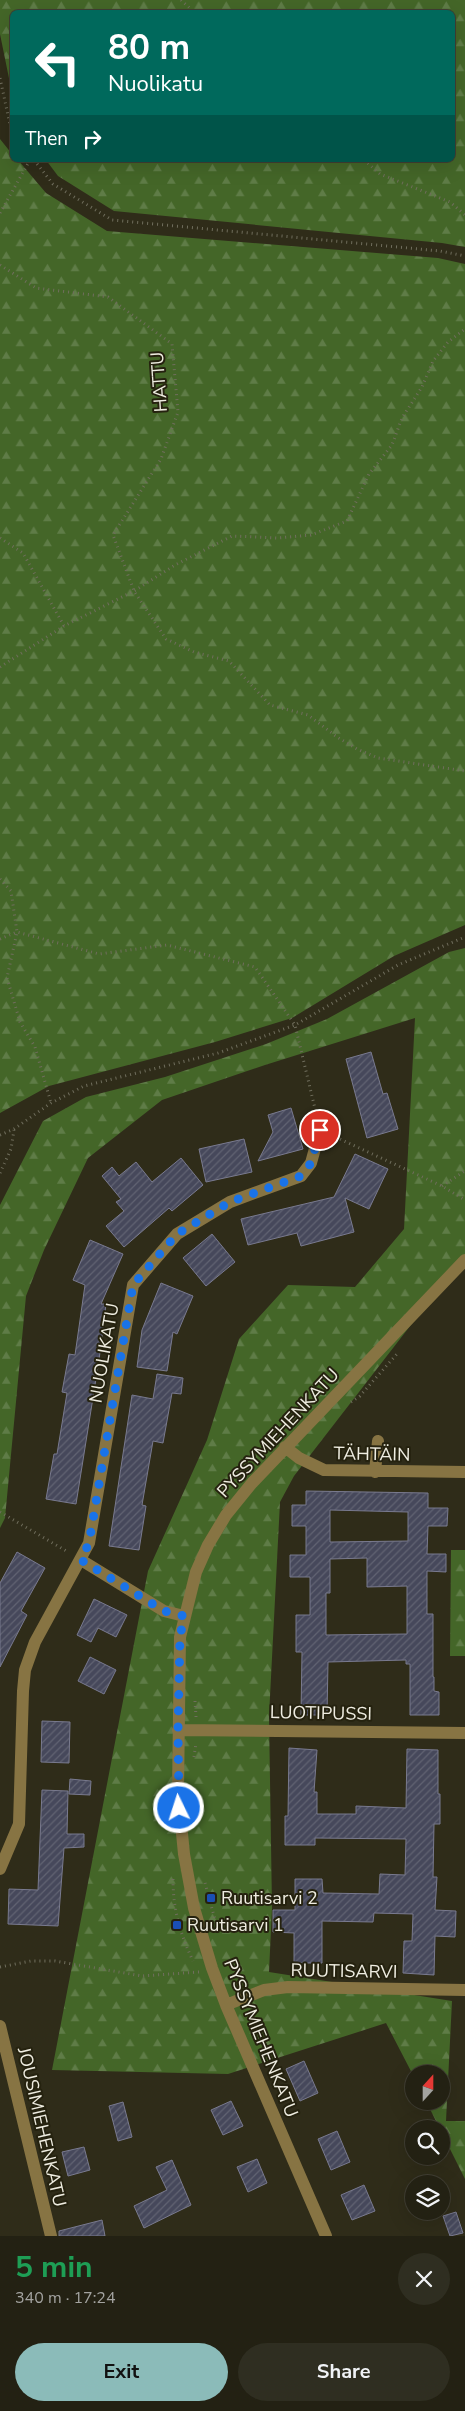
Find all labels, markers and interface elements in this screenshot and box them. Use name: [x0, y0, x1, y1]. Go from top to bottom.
text: 80 m: [108, 24, 190, 71]
icon: left: [25, 30, 90, 95]
text: Nuolikatu: [108, 69, 203, 99]
icon: right: [78, 125, 106, 153]
text: Then: [25, 126, 68, 152]
street label: HATTU: [145, 351, 173, 413]
pin: [299, 1109, 341, 1151]
icon: arrive: [306, 1116, 334, 1144]
street label: NUOLIKATU: [83, 1301, 125, 1405]
street label: PYSSYMIEHENKATU: [212, 1363, 344, 1503]
street label: TÄHTÄIN: [333, 1441, 411, 1467]
street label: LUOTIPUSSI: [270, 1700, 372, 1726]
position arrow: [152, 1781, 204, 1833]
place label: Ruutisarvi 2: [221, 1886, 318, 1910]
marker: Ruutisarvi 2: [205, 1892, 217, 1904]
place label: Ruutisarvi 1: [187, 1913, 284, 1937]
marker: Ruutisarvi 1: [171, 1919, 183, 1931]
street label: PYSSYMIEHENKATU: [218, 1955, 304, 2121]
street label: RUUTISARVI: [290, 1958, 398, 1984]
street label: JOUSIMIEHENKATU: [12, 2044, 72, 2209]
north arrow: [405, 2065, 450, 2110]
map controls: [405, 2065, 450, 2220]
button: search: [405, 2120, 450, 2165]
button: layers: [405, 2175, 450, 2220]
text: 5 min: [15, 2247, 93, 2288]
button: close: [398, 2253, 450, 2305]
text: 340 m · 17:24: [15, 2287, 116, 2309]
button: Exit: [15, 2343, 228, 2401]
button: Share: [238, 2343, 450, 2401]

